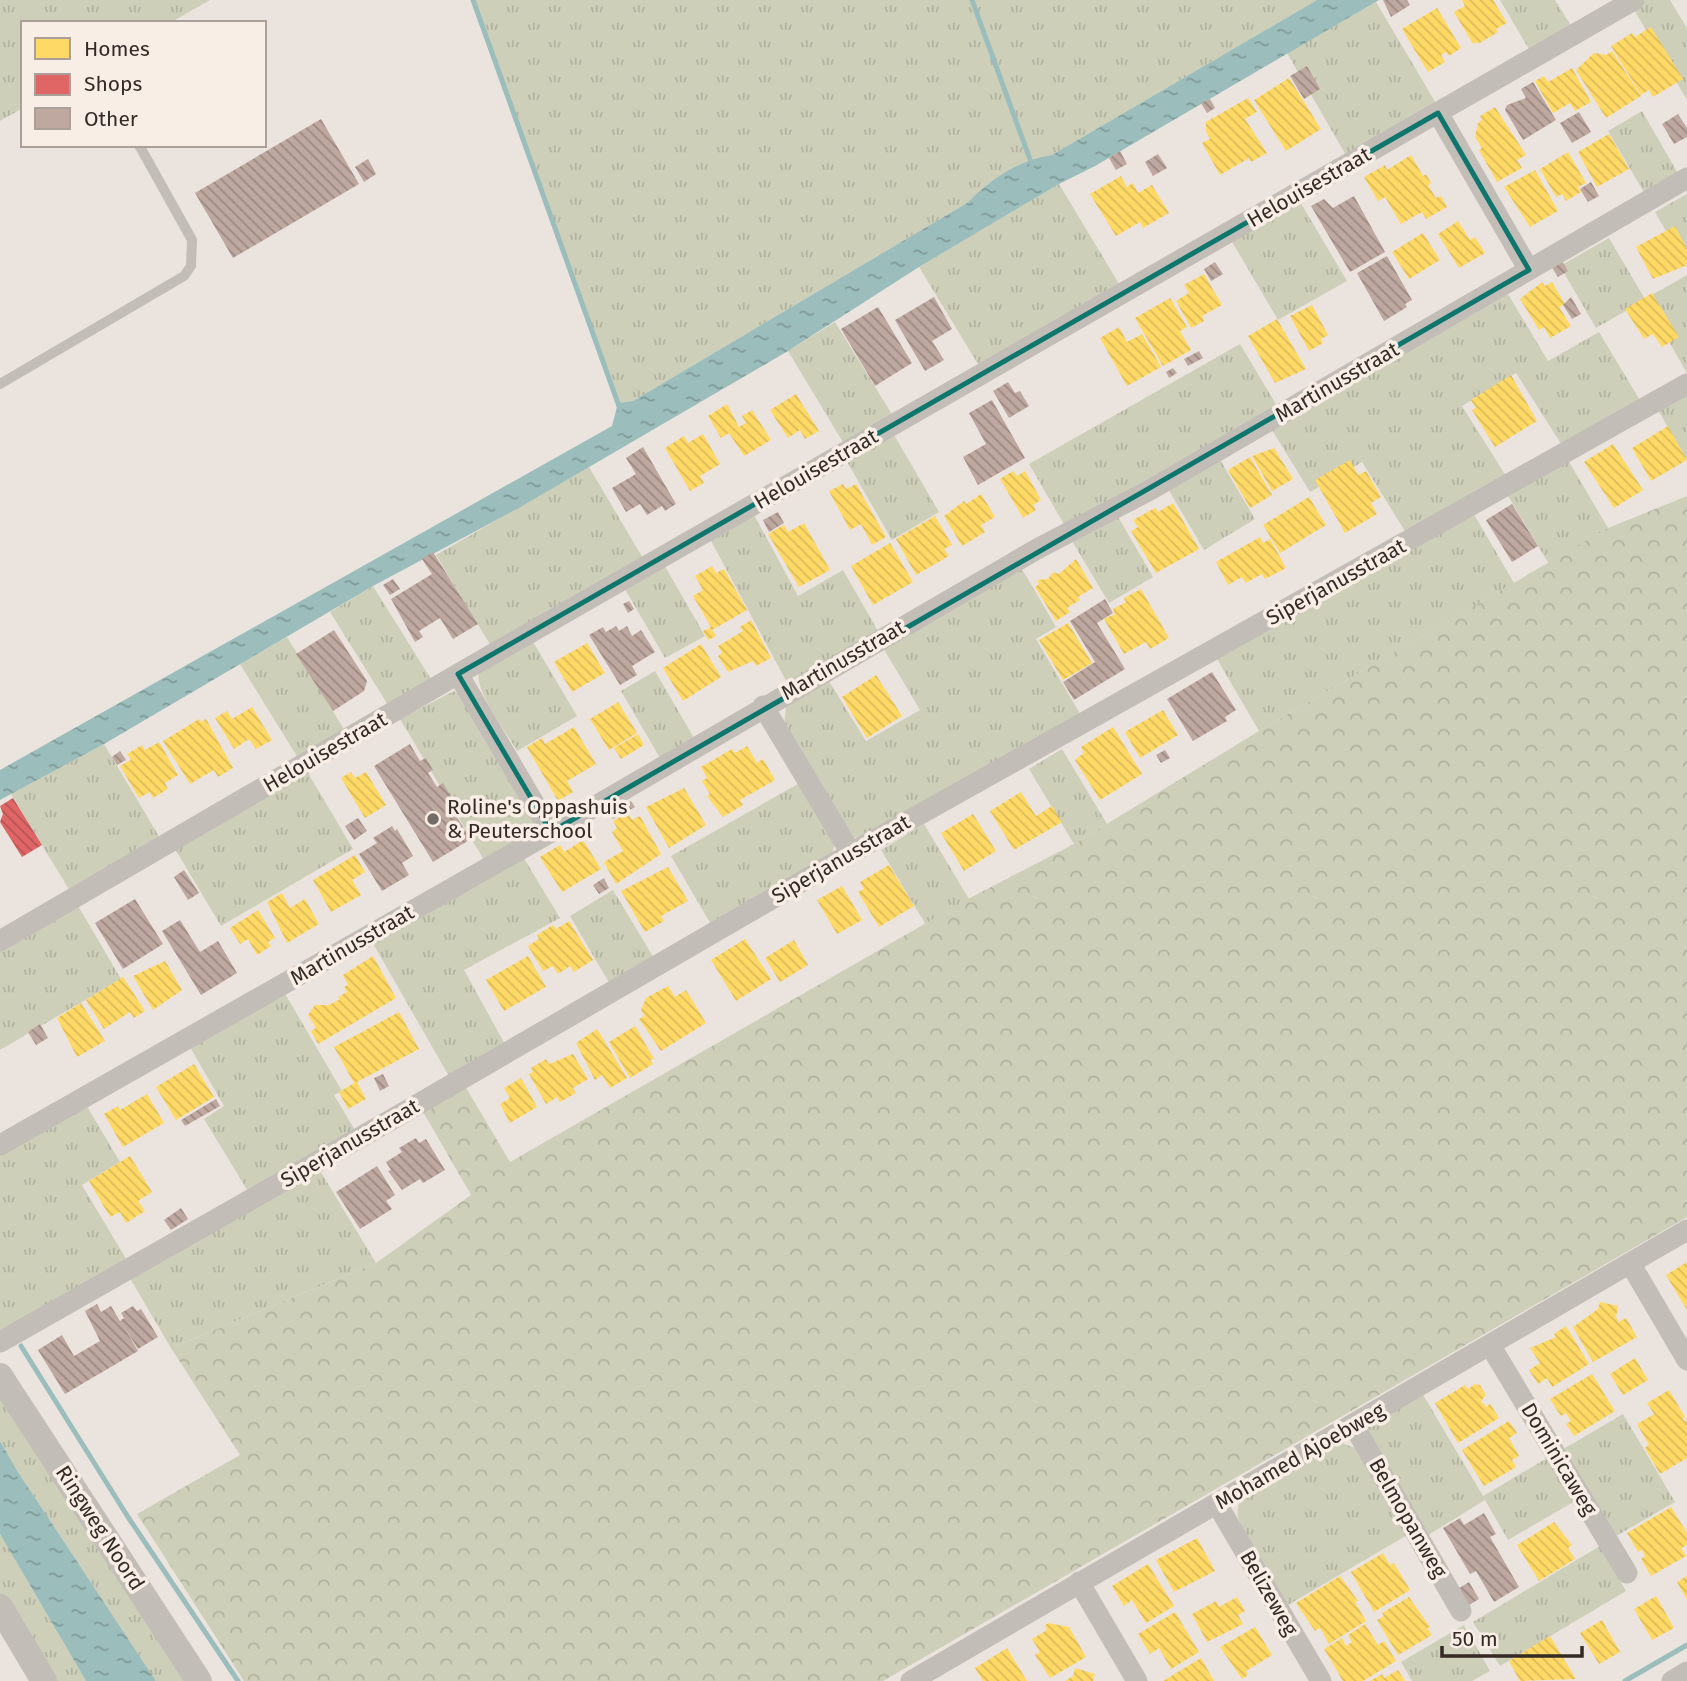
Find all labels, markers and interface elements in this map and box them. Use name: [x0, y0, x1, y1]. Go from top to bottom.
legend: [21, 21, 266, 147]
text: Homes: [84, 36, 150, 62]
text: Shops: [84, 71, 142, 97]
text: Other: [84, 106, 138, 132]
street label: Helouisestraat: [1243, 141, 1376, 233]
street label: Martinusstraat: [1270, 336, 1404, 428]
street label: Helouisestraat: [750, 423, 883, 515]
street label: Siperjanusstraat: [1262, 533, 1411, 631]
street label: Martinusstraat: [776, 614, 910, 706]
street label: Helouisestraat: [259, 706, 392, 798]
place label: Roline's Oppashuis & Peuterschool: [447, 794, 628, 844]
street label: Siperjanusstraat: [767, 809, 915, 909]
marker: Roline's Oppashuis & Peuterschool: [425, 811, 441, 827]
street label: Martinusstraat: [285, 899, 419, 991]
street label: Siperjanusstraat: [276, 1093, 424, 1193]
street label: Mohamed Ajoebweg: [1211, 1397, 1389, 1515]
street label: Dominicaweg: [1515, 1398, 1603, 1520]
street label: Belmopanweg: [1363, 1453, 1453, 1583]
street label: Ringweg Noord: [50, 1461, 150, 1595]
street label: Belizeweg: [1234, 1546, 1304, 1640]
scale bar: [1442, 1614, 1582, 1658]
text: 50 m: [1452, 1626, 1498, 1652]

